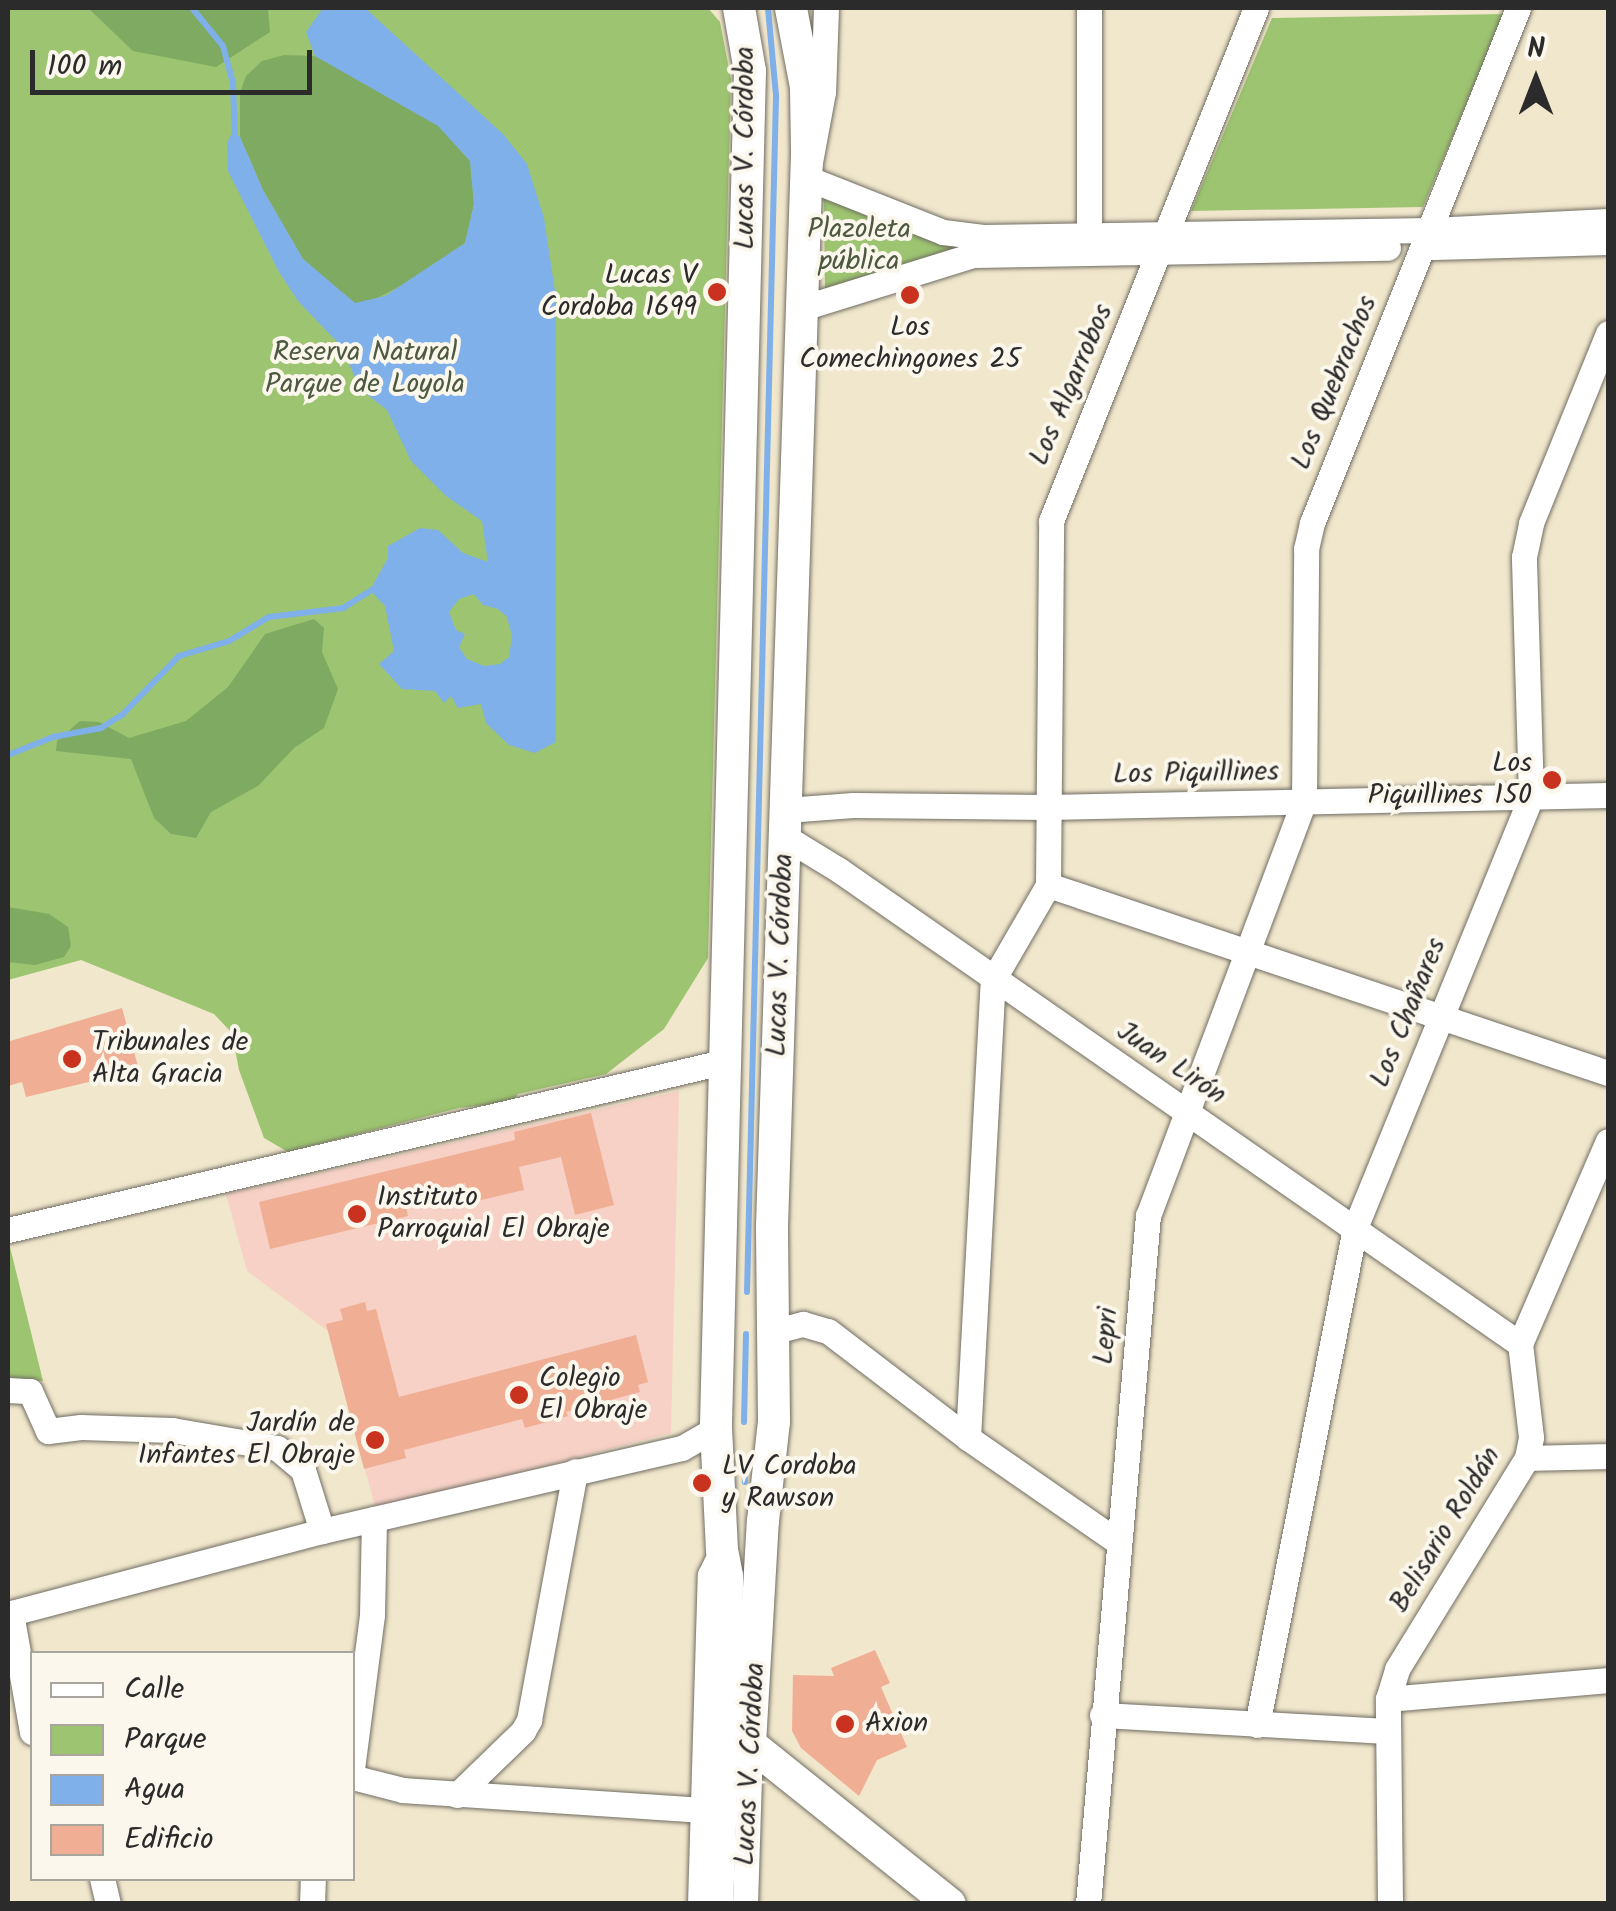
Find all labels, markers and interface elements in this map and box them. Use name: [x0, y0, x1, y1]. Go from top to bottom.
text: N: [1527, 27, 1545, 72]
scale bar: [35, 30, 318, 92]
north arrow: [1486, 30, 1586, 130]
text: 100 m: [47, 43, 122, 91]
street label: Lucas V. Córdoba: [729, 46, 763, 250]
park label: Plazoleta pública: [807, 213, 911, 279]
place label: Lucas V Cordoba 1699: [541, 259, 697, 325]
marker: Lucas V Cordoba 1699: [706, 281, 728, 303]
marker: Los Comechingones 25: [899, 284, 921, 306]
street label: Los Quebrachos: [1285, 291, 1385, 475]
street label: Los Algarrobos: [1023, 299, 1121, 471]
place label: Los Comechingones 25: [799, 311, 1021, 377]
park label: Reserva Natural Parque de Loyola: [265, 336, 465, 402]
place label: Los Piquillines 150: [1368, 747, 1532, 813]
street label: Los Piquillines: [1113, 756, 1279, 792]
marker: Los Piquillines 150: [1541, 769, 1563, 791]
street label: Lucas V. Córdoba: [761, 853, 801, 1057]
street label: Los Chañares: [1364, 934, 1454, 1092]
street label: Juan Lirón: [1110, 1015, 1232, 1113]
place label: Tribunales de Alta Gracia: [92, 1026, 248, 1092]
marker: Tribunales de Alta Gracia: [61, 1048, 83, 1070]
place label: Instituto Parroquial El Obraje: [377, 1181, 610, 1247]
marker: Instituto Parroquial El Obraje: [346, 1203, 368, 1225]
street label: Lepri: [1088, 1306, 1126, 1366]
place label: Colegio El Obraje: [539, 1362, 647, 1428]
marker: Colegio El Obraje: [508, 1384, 530, 1406]
place label: Jardín de Infantes El Obraje: [138, 1407, 355, 1473]
marker: Jardín de Infantes El Obraje: [364, 1429, 386, 1451]
street label: Belisario Roldán: [1383, 1441, 1509, 1619]
place label: LV Cordoba y Rawson: [722, 1450, 857, 1516]
marker: LV Cordoba y Rawson: [691, 1472, 713, 1494]
legend: [30, 1651, 355, 1881]
street label: Lucas V. Córdoba: [729, 1662, 773, 1866]
text: Calle: [124, 1666, 184, 1714]
place label: Axion: [865, 1707, 928, 1741]
marker: Axion: [834, 1713, 856, 1735]
text: Parque: [124, 1716, 206, 1764]
text: Agua: [124, 1766, 185, 1814]
text: Edificio: [124, 1816, 214, 1864]

